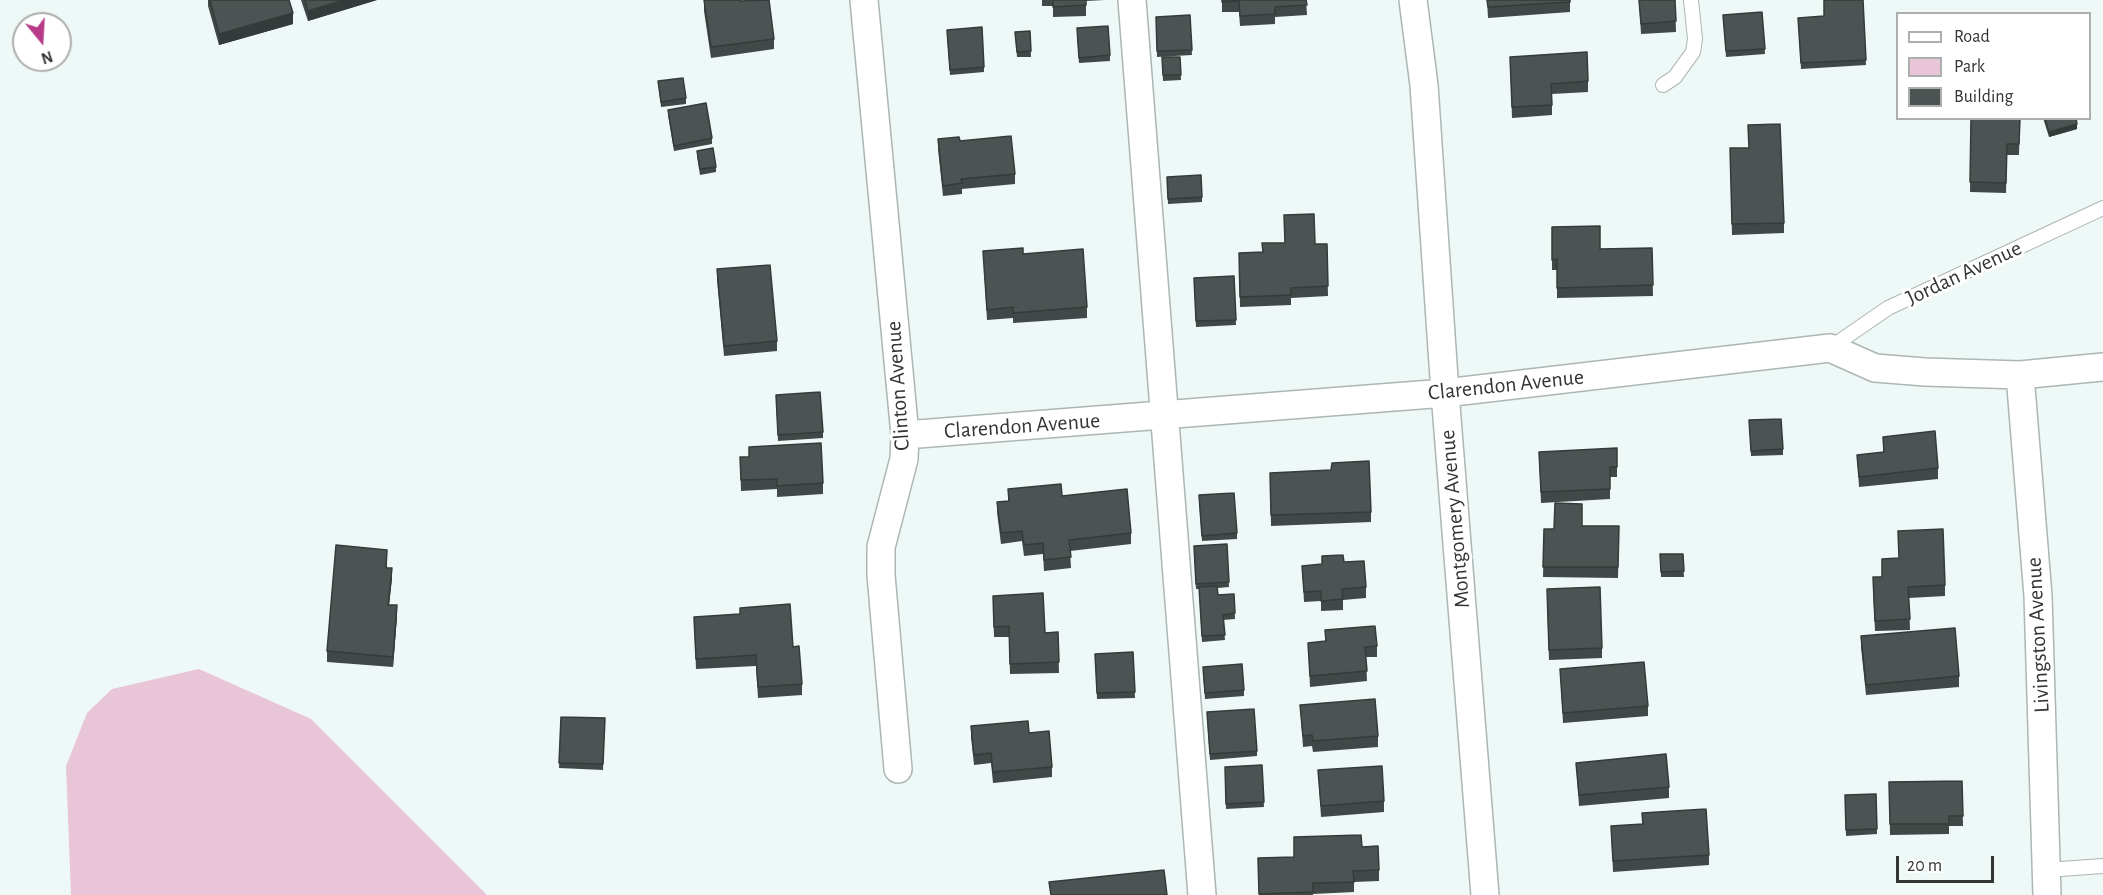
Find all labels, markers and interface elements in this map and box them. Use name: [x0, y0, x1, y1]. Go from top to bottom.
north arrow: [12, 12, 72, 72]
legend: [1896, 12, 2091, 120]
text: Road: [1954, 28, 1990, 46]
text: N: [39, 48, 55, 67]
text: Park: [1954, 58, 1985, 76]
text: Building: [1954, 88, 2013, 106]
street label: Jordan Avenue: [1902, 235, 2026, 311]
street label: Clinton Avenue: [880, 320, 916, 452]
street label: Clarendon Avenue: [1427, 364, 1585, 406]
street label: Clarendon Avenue: [943, 407, 1101, 445]
street label: Montgomery Avenue: [1434, 429, 1476, 609]
street label: Livingston Avenue: [2021, 557, 2055, 713]
scale bar: [1899, 844, 1996, 882]
text: 20 m: [1907, 857, 1942, 875]

